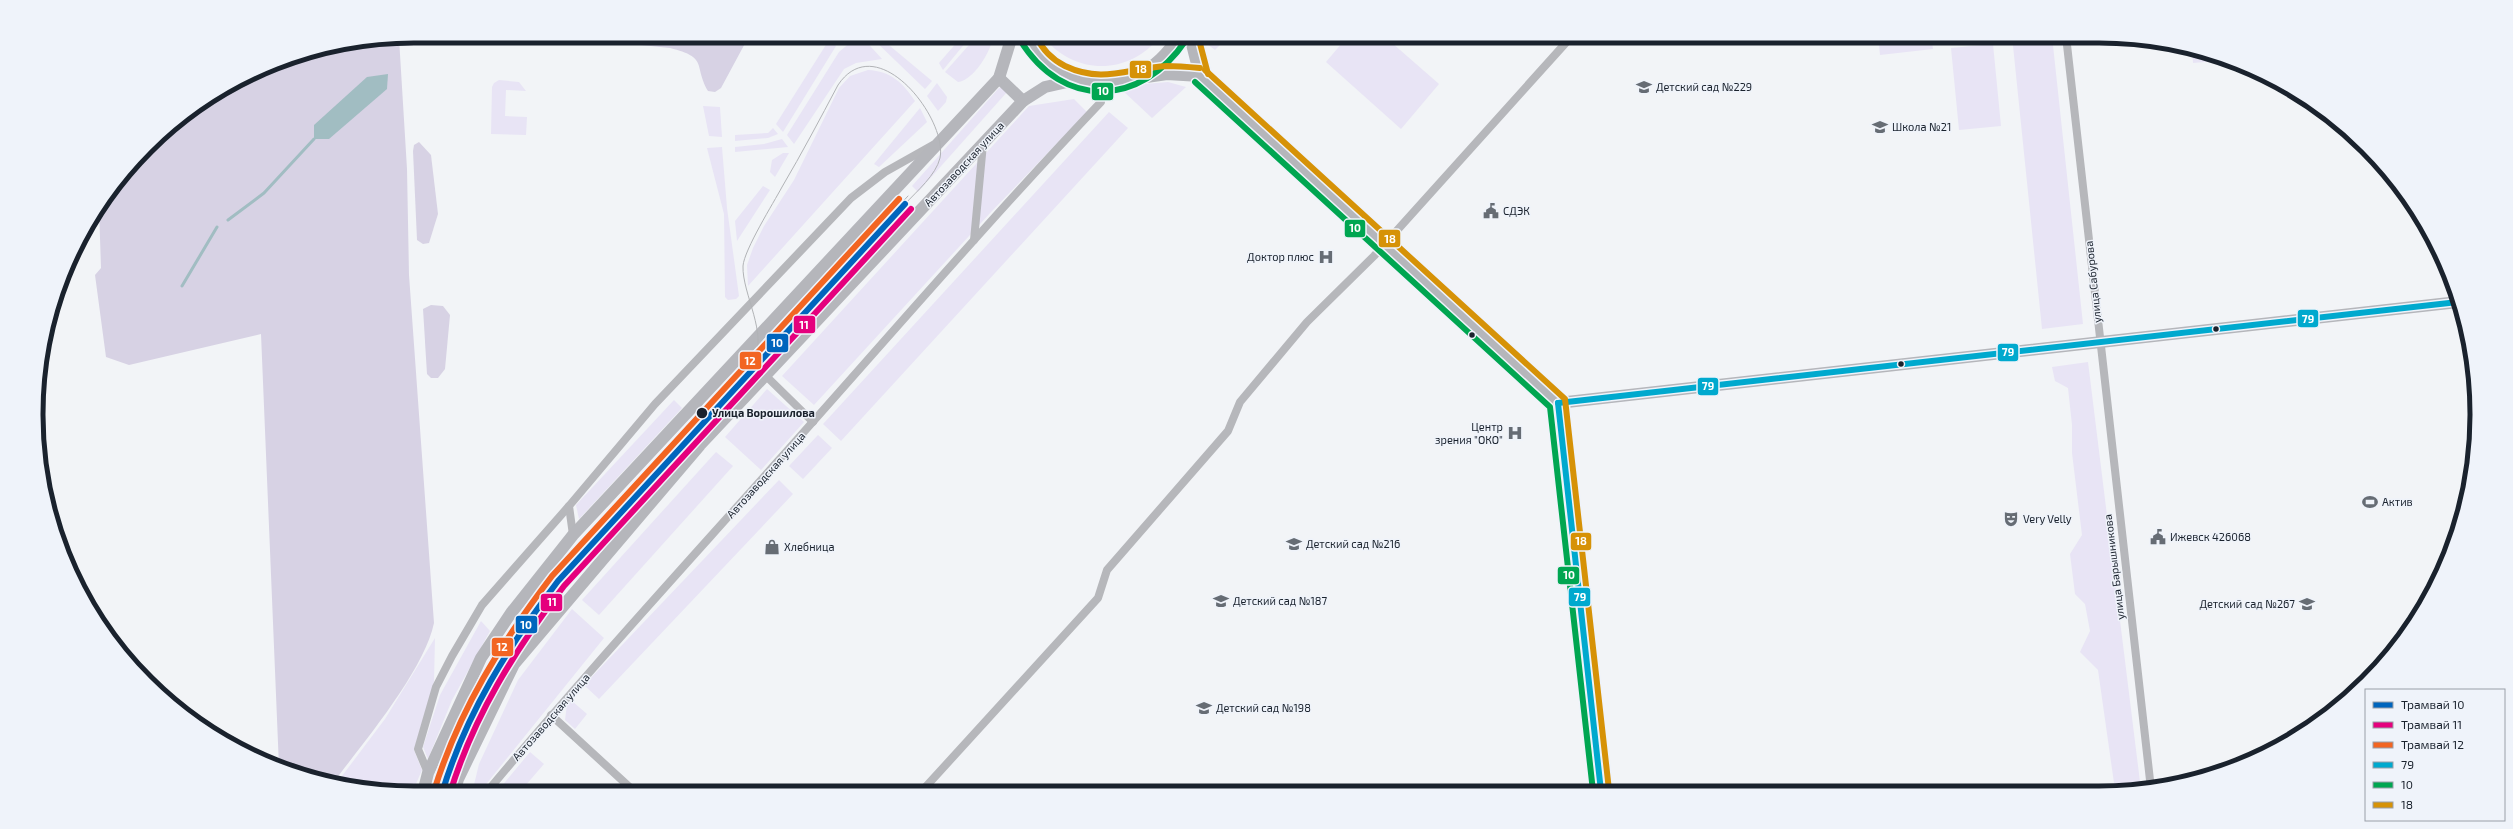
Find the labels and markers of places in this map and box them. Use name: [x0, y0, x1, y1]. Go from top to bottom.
school or university icon: Детский сад №229: [1635, 78, 1653, 96]
place label: Детский сад №229: [1656, 80, 1752, 93]
school or university icon: Школа №21: [1871, 118, 1889, 136]
place label: Школа №21: [1892, 120, 1951, 133]
public building icon: СДЭК: [1482, 202, 1500, 220]
place label: СДЭК: [1503, 204, 1530, 217]
hospital icon: Доктор плюс: [1317, 248, 1335, 266]
place label: Доктор плюс: [1247, 250, 1314, 263]
unlabelled marker: [2211, 324, 2221, 334]
unlabelled marker: [1467, 330, 1477, 340]
unlabelled marker: [1896, 359, 1906, 369]
marker: Улица Ворошилова: [695, 406, 709, 420]
place label: Улица Ворошилова: [712, 406, 815, 419]
place label: Центр зрения "ОКО": [1435, 420, 1503, 446]
hospital icon: Центр зрения "ОКО": [1506, 424, 1524, 442]
sports icon: Актив: [2361, 493, 2379, 511]
place label: Актив: [2382, 495, 2413, 508]
theatre icon: Very Velly: [2002, 510, 2020, 528]
place label: Very Velly: [2023, 512, 2072, 525]
public building icon: Ижевск 426068: [2149, 528, 2167, 546]
place label: Ижевск 426068: [2170, 530, 2251, 543]
school or university icon: Детский сад №216: [1285, 535, 1303, 553]
place label: Детский сад №216: [1306, 537, 1400, 550]
shop icon: Хлебница: [763, 538, 781, 556]
place label: Хлебница: [784, 540, 835, 553]
school or university icon: Детский сад №187: [1212, 592, 1230, 610]
place label: Детский сад №187: [1233, 594, 1328, 607]
school or university icon: Детский сад №267: [2298, 595, 2316, 613]
place label: Детский сад №267: [2199, 597, 2295, 610]
school or university icon: Детский сад №198: [1195, 699, 1213, 717]
place label: Детский сад №198: [1216, 701, 1311, 714]

